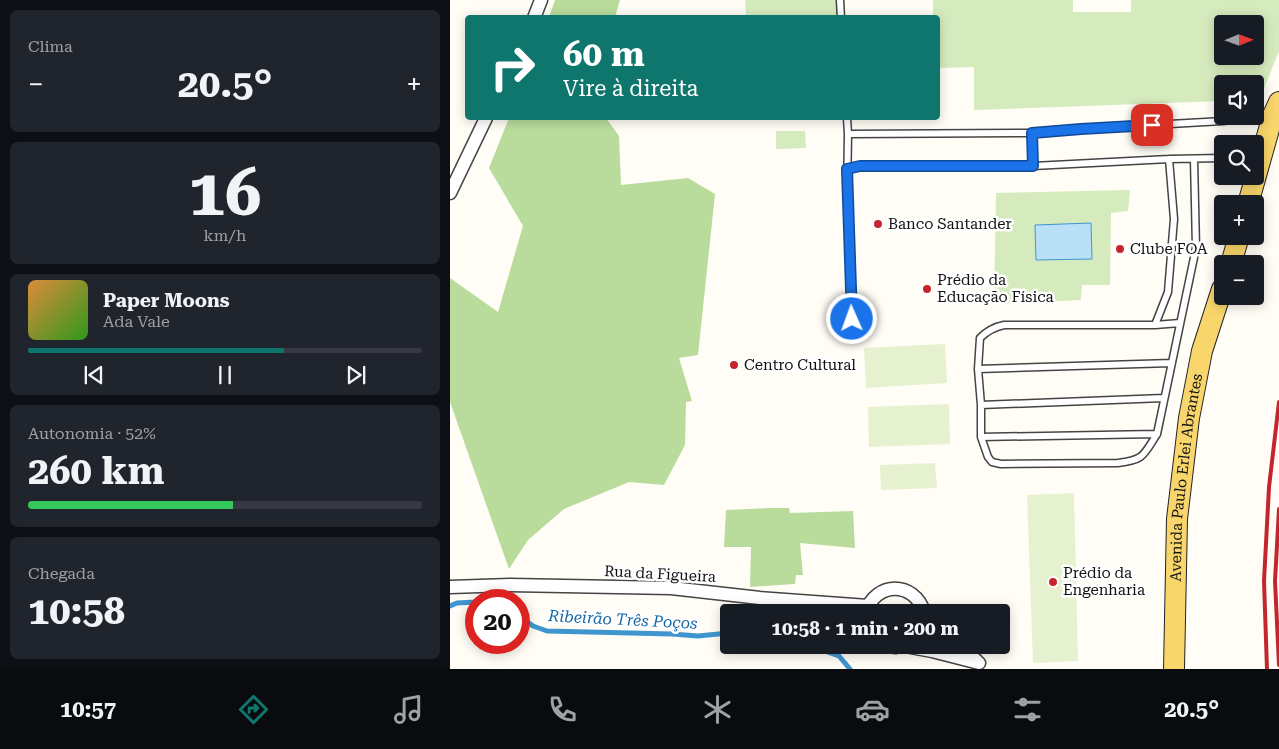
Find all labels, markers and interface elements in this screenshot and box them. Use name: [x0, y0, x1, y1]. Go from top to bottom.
north arrow: [1214, 15, 1264, 65]
map controls: [1214, 15, 1264, 305]
text: 60 m: [563, 34, 645, 75]
icon: right: [480, 35, 545, 100]
text: Clima: [28, 37, 73, 56]
text: 20.5°: [178, 62, 272, 106]
text: −: [28, 68, 44, 101]
text: +: [406, 68, 422, 101]
button: sound: [1214, 75, 1264, 125]
text: Vire à direita: [563, 76, 698, 101]
pin: [1131, 104, 1173, 146]
icon: arrive: [1138, 111, 1166, 139]
button: search: [1214, 135, 1264, 185]
text: 16: [189, 155, 261, 231]
button: +: [1214, 195, 1264, 245]
place label: Banco Santander: [888, 215, 1012, 233]
marker: Banco Santander: [872, 218, 884, 230]
text: km/h: [204, 226, 246, 245]
place label: Clube FOA: [1130, 240, 1208, 258]
marker: Clube FOA: [1114, 243, 1126, 255]
button: −: [1214, 255, 1264, 305]
place label: Prédio da Educação Física: [937, 271, 1054, 306]
marker: Prédio da Educação Física: [921, 283, 933, 295]
text: Paper Moons: [103, 289, 230, 312]
position arrow: [825, 292, 877, 344]
text: Ada Vale: [103, 312, 170, 331]
place label: Centro Cultural: [744, 356, 856, 374]
marker: Centro Cultural: [728, 359, 740, 371]
icon: previous: [80, 361, 108, 389]
icon: pause: [211, 361, 239, 389]
icon: next: [342, 361, 370, 389]
street label: Avenida Paulo Erlei Abrantes: [1167, 372, 1206, 582]
text: Autonomia · 52%: [28, 424, 156, 443]
text: 260 km: [28, 449, 164, 493]
street label: Rua da Figueira: [604, 562, 716, 586]
text: Chegada: [28, 564, 95, 583]
place label: Prédio da Engenharia: [1063, 564, 1145, 599]
marker: Prédio da Engenharia: [1047, 576, 1059, 588]
text: 10:58: [28, 589, 125, 633]
speed limit sign: 20: [465, 589, 530, 654]
water label: Ribeirão Três Poços: [547, 606, 698, 633]
text: 10:58 · 1 min · 200 m: [771, 617, 959, 640]
icon: directions: [236, 692, 271, 727]
icon: music: [391, 692, 426, 727]
icon: phone: [545, 692, 580, 727]
icon: climate: [700, 692, 735, 727]
icon: car: [855, 692, 890, 727]
icon: filters: [1010, 692, 1045, 727]
text: 10:57: [60, 697, 116, 722]
text: 20.5°: [1164, 697, 1219, 722]

